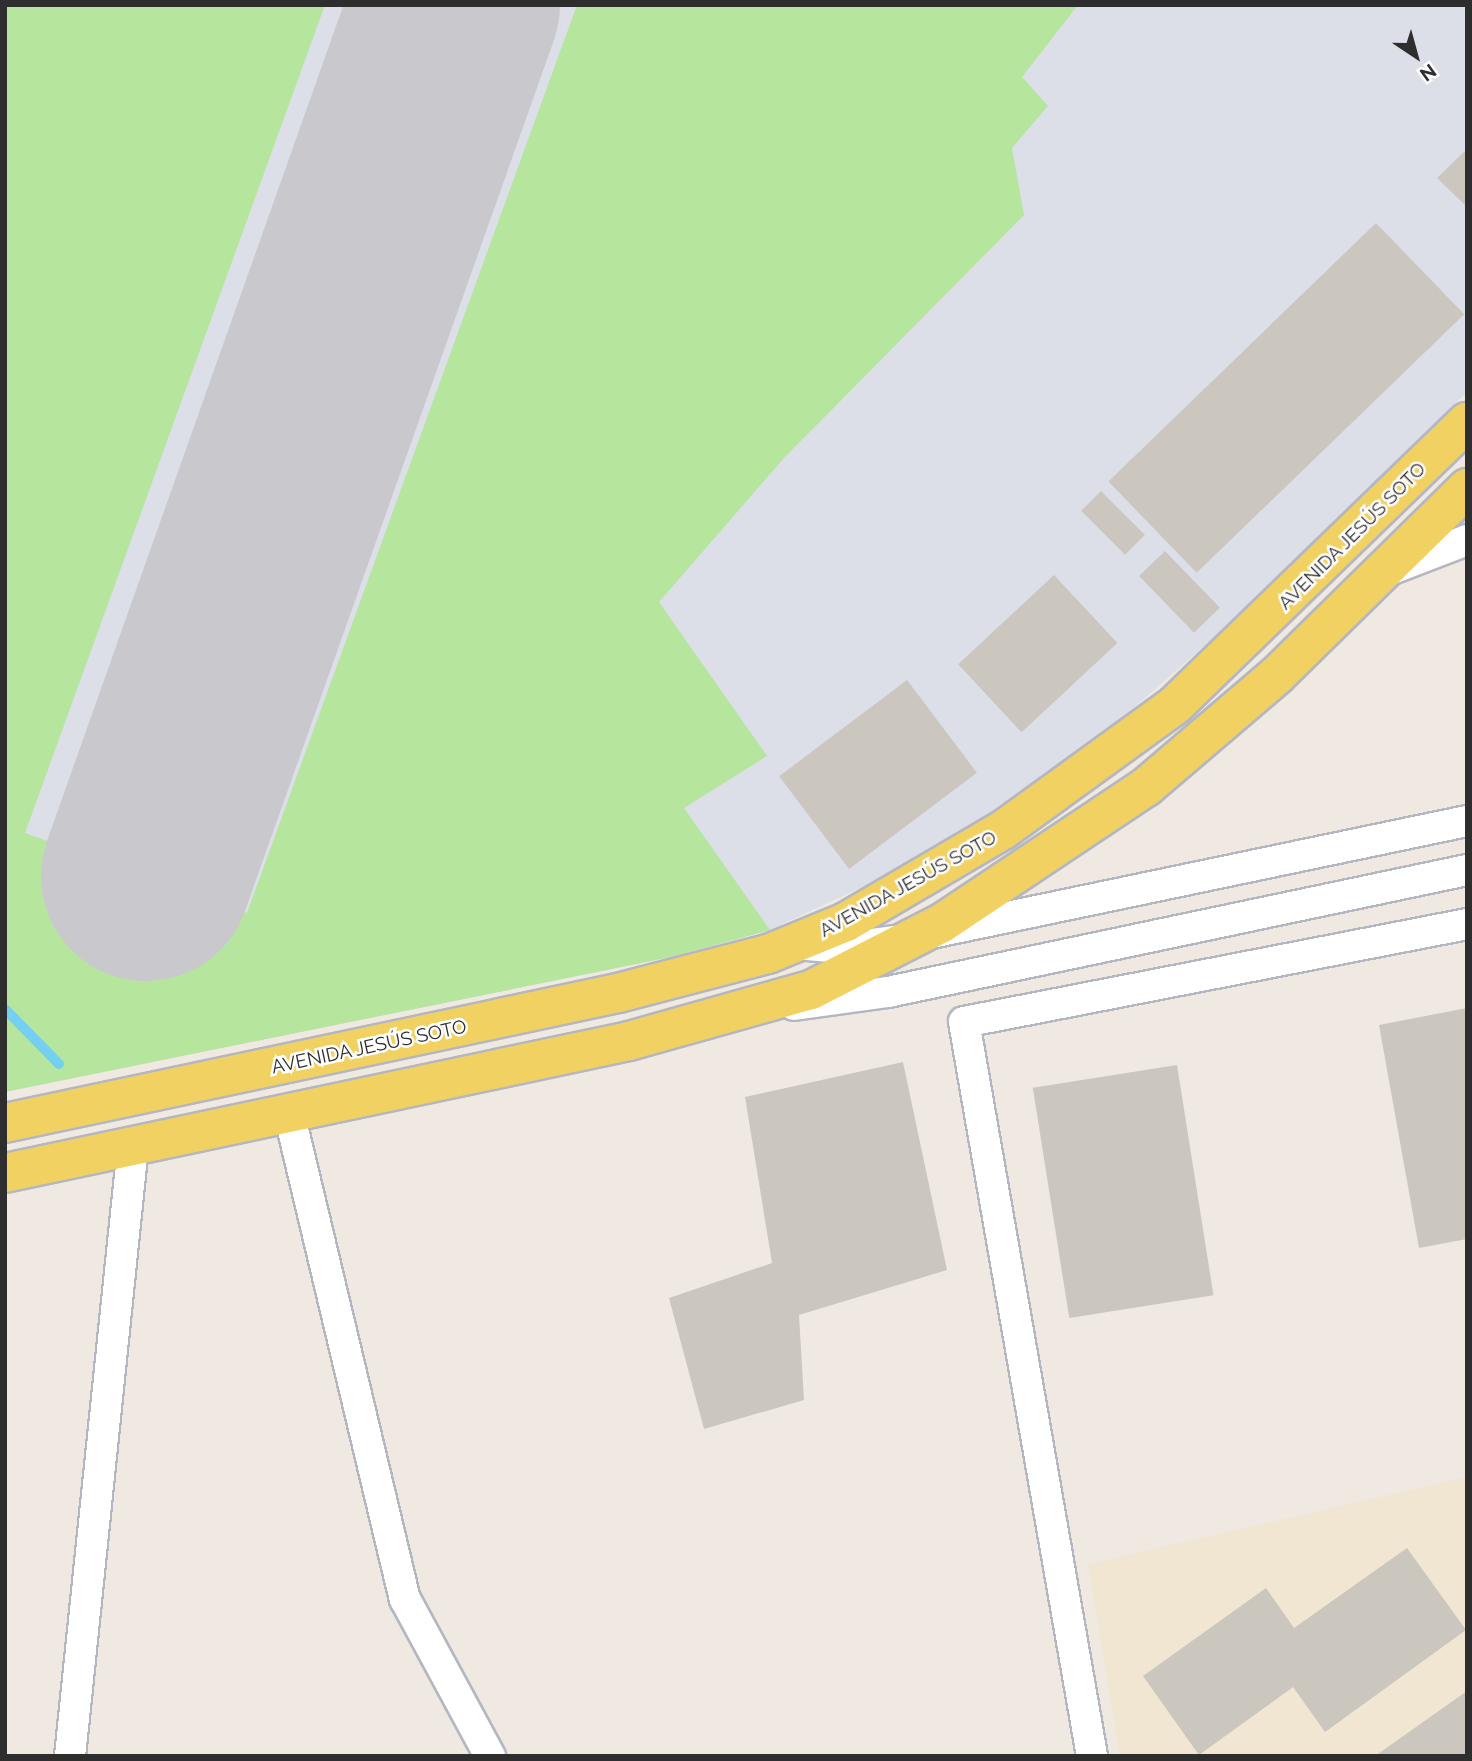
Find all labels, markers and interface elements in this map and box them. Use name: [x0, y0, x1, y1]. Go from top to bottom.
north arrow: [1381, 21, 1451, 91]
text: N: [1416, 60, 1441, 86]
street label: AVENIDA JESÚS SOTO: [1273, 457, 1431, 615]
street label: AVENIDA JESÚS SOTO: [815, 826, 1001, 942]
street label: AVENIDA JESÚS SOTO: [269, 1015, 469, 1079]

